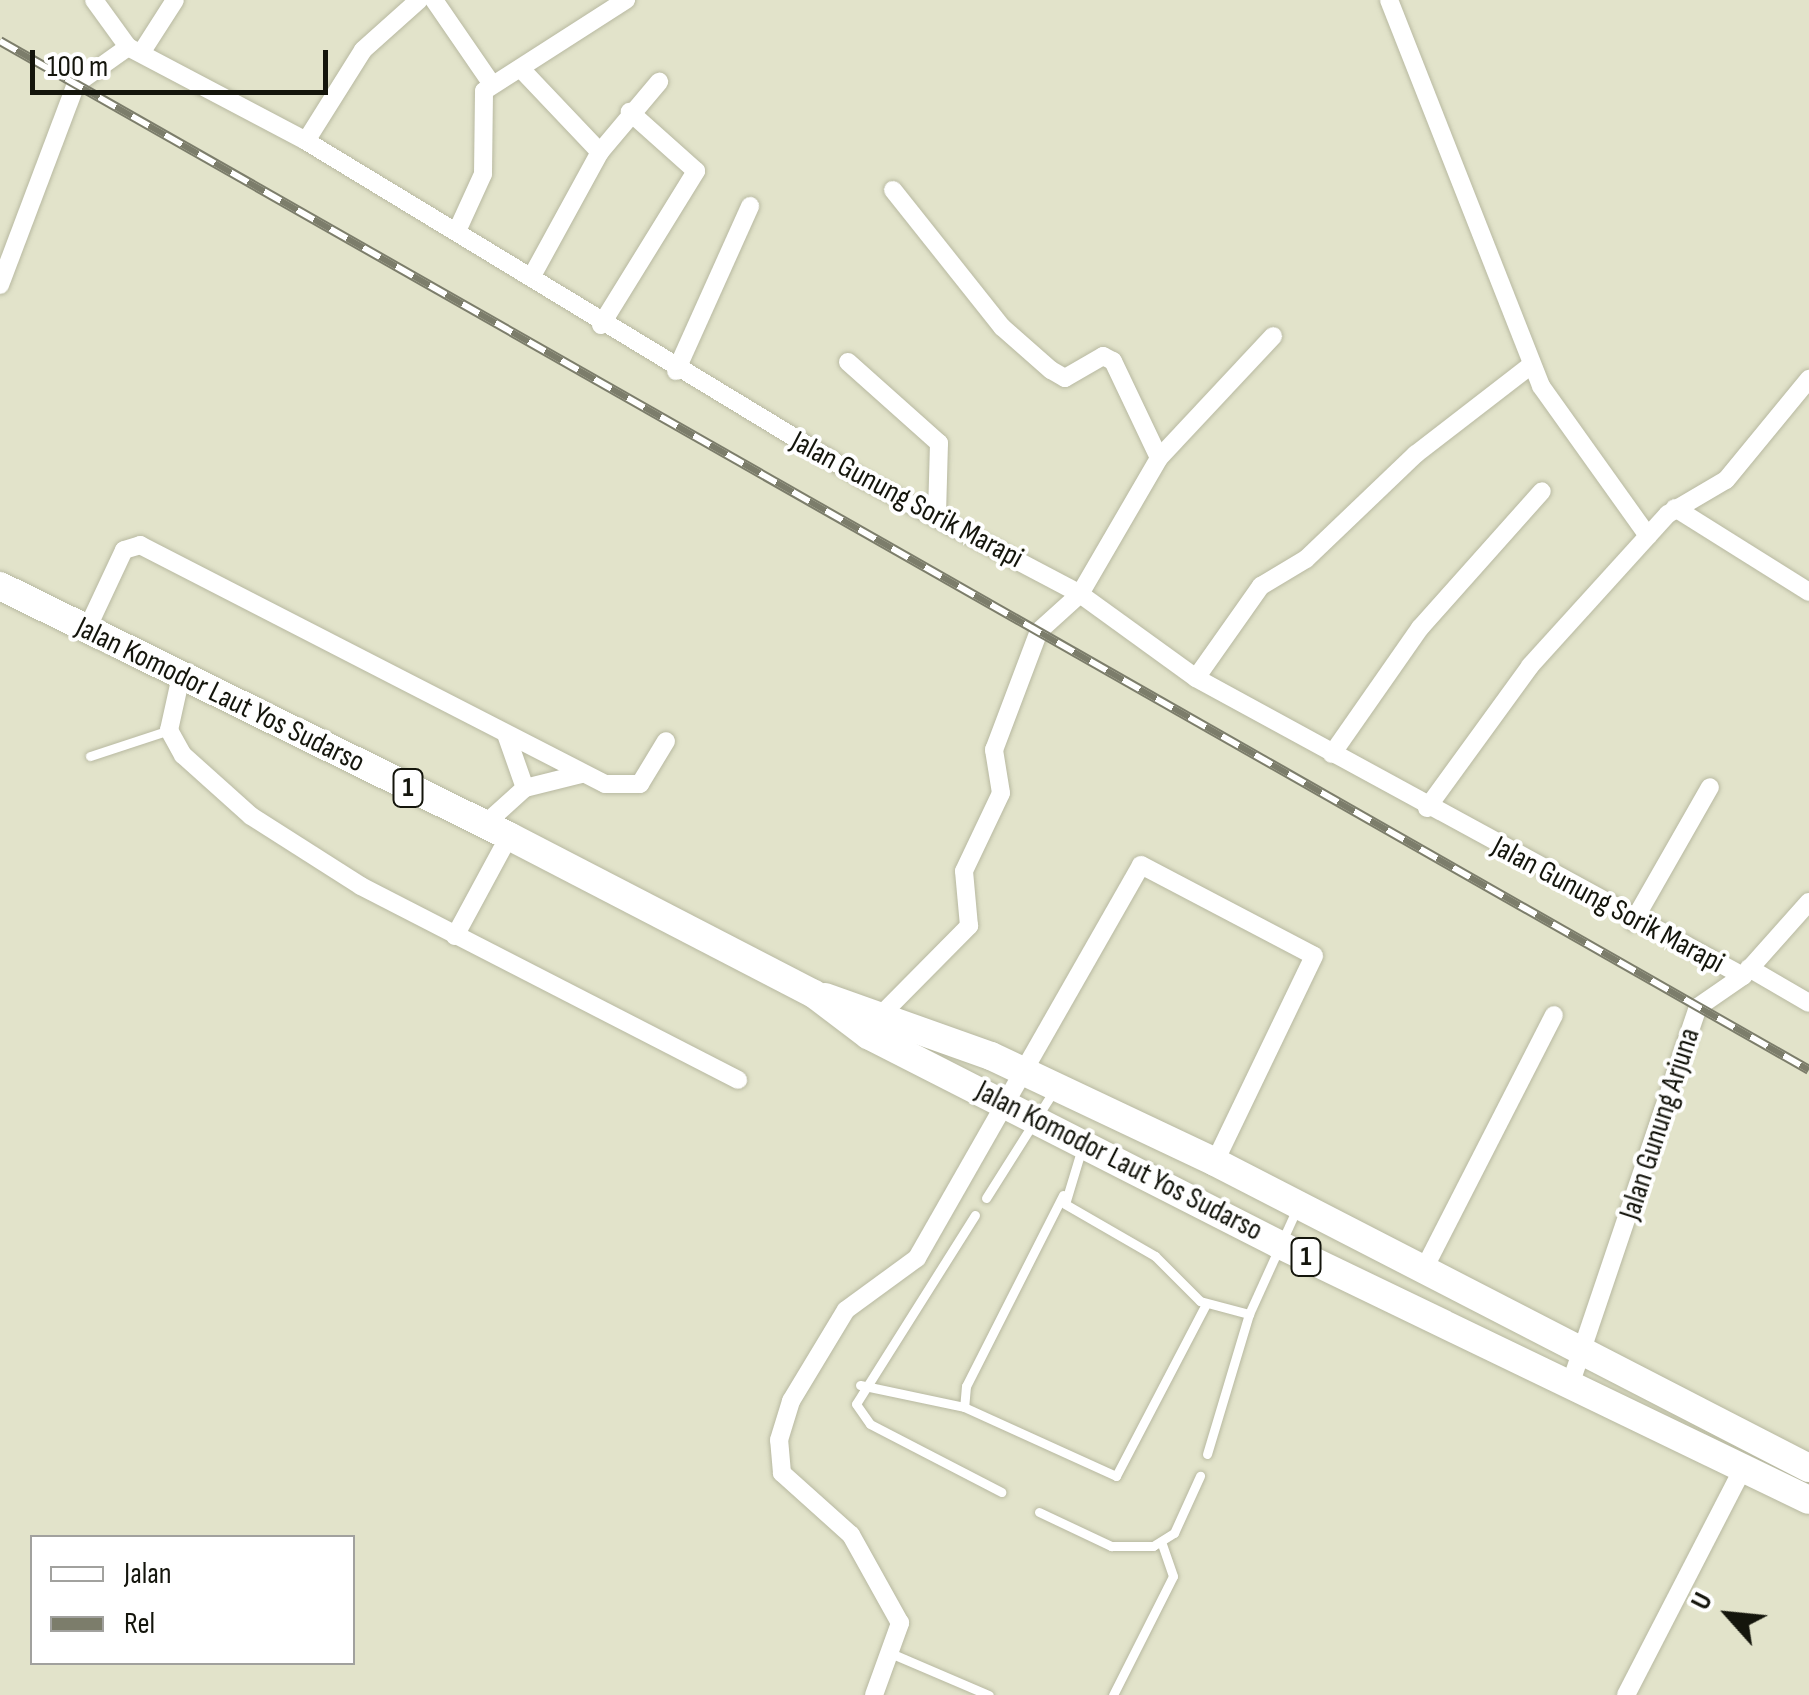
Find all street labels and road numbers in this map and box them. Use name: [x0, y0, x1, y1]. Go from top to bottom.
street label: Jalan Gunung Sorik Marapi: [785, 424, 1029, 576]
street label: Jalan Komodor Laut Yos Sudarso: [70, 609, 370, 781]
road number: 1: [390, 765, 426, 811]
street label: Jalan Gunung Sorik Marapi: [1486, 829, 1730, 981]
street label: Jalan Gunung Arjuna: [1612, 1024, 1708, 1224]
street label: Jalan Komodor Laut Yos Sudarso: [970, 1073, 1268, 1249]
road number: 1: [1288, 1234, 1324, 1280]

